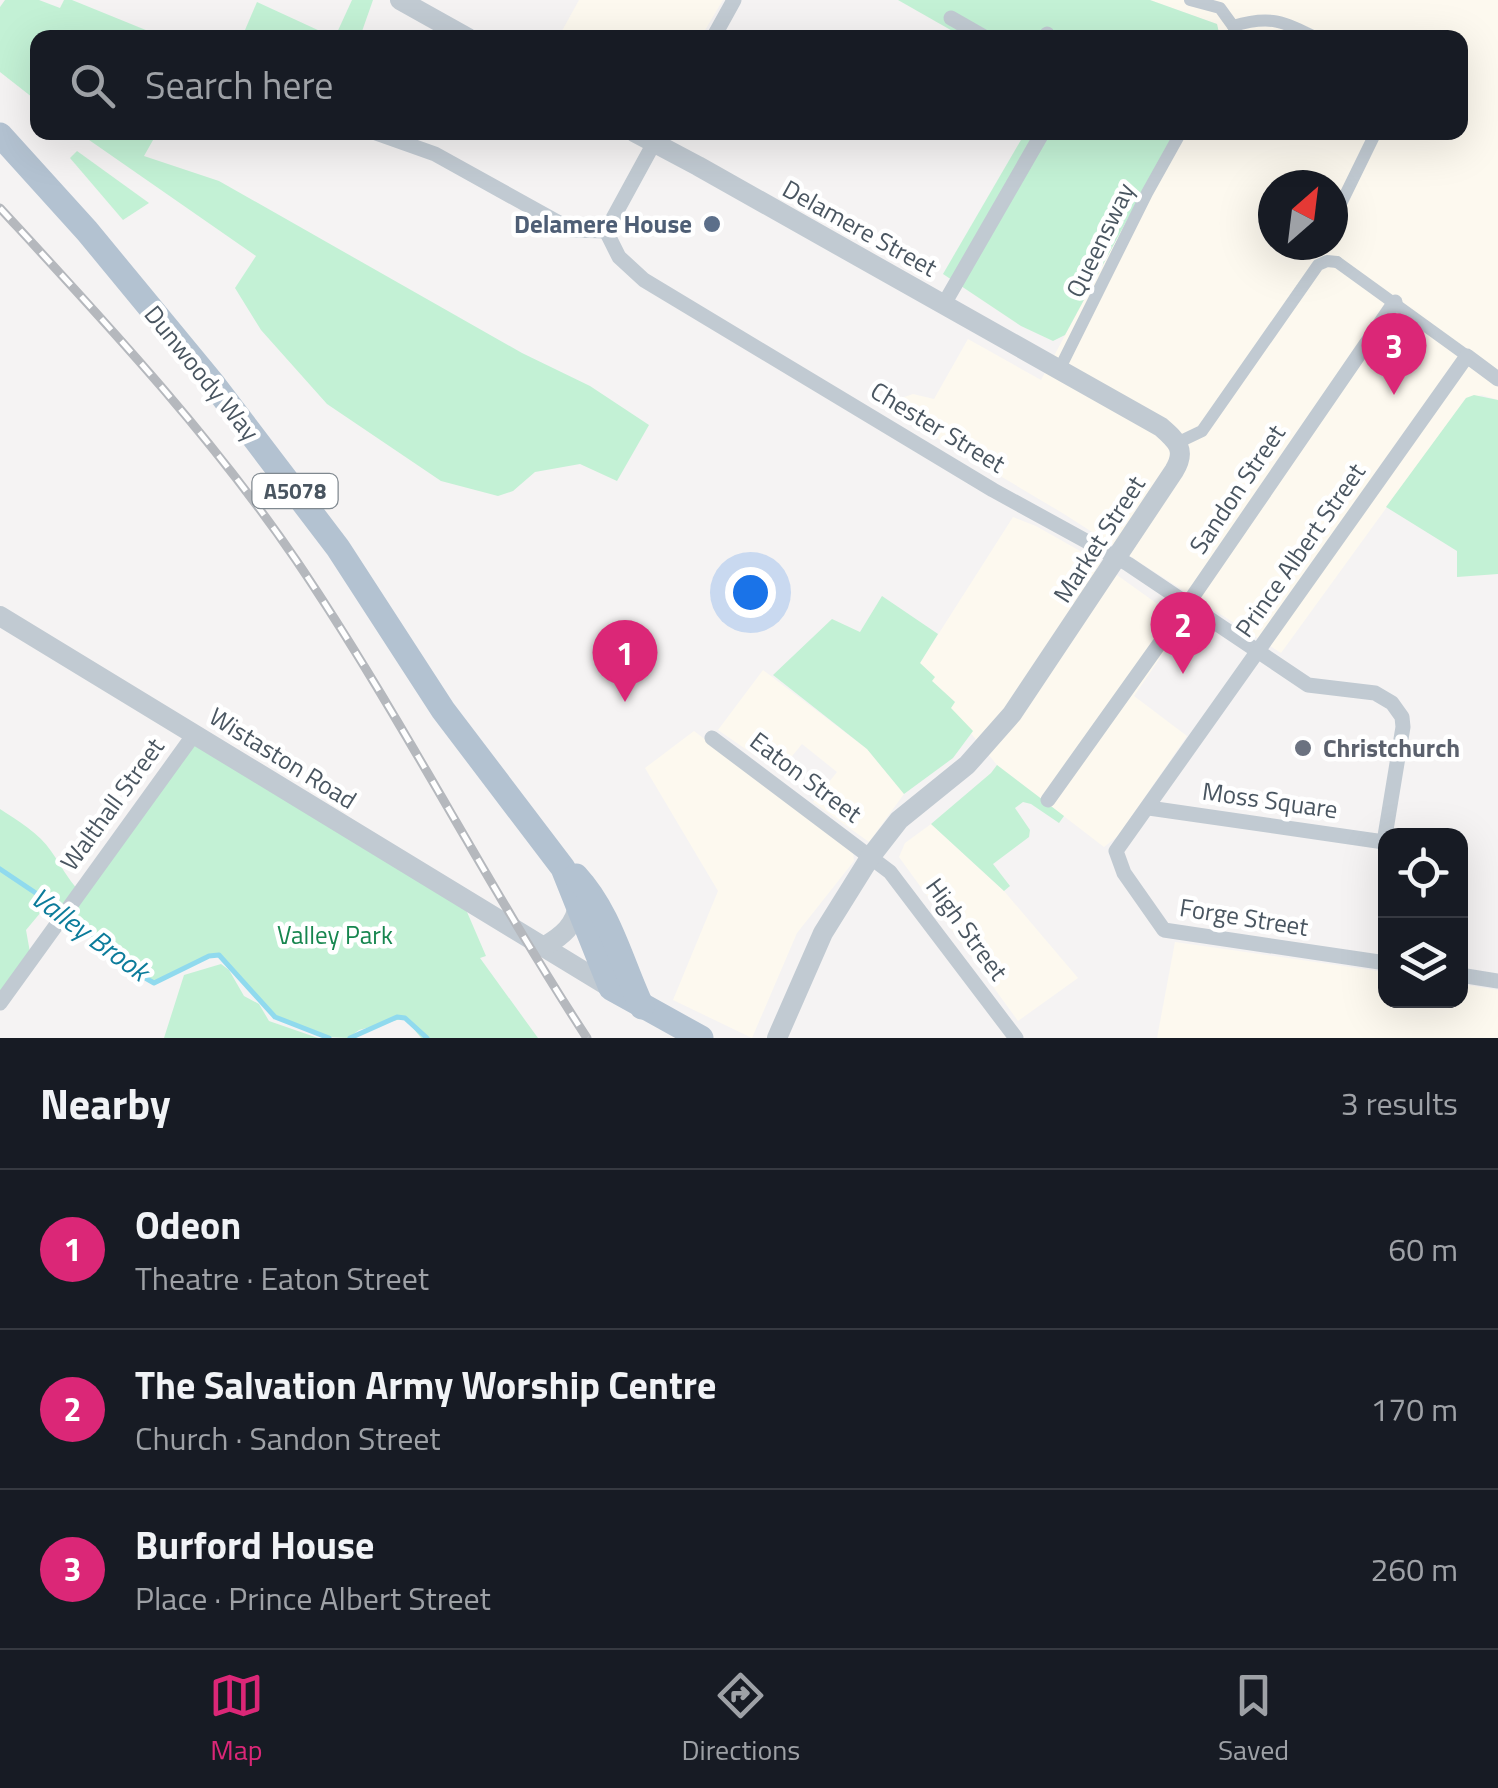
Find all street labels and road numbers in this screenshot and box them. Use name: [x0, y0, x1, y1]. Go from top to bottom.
street label: Delamere Street: [776, 170, 944, 286]
street label: Queensway: [1056, 176, 1144, 304]
street label: Dunwoody Way: [135, 297, 269, 449]
street label: Chester Street: [863, 372, 1013, 482]
street label: Sandon Street: [1180, 416, 1295, 562]
street label: Prince Albert Street: [1226, 455, 1375, 645]
street label: Market Street: [1044, 468, 1155, 610]
road number: A5078: [252, 474, 338, 508]
street label: Wistaston Road: [202, 698, 364, 818]
street label: Eaton Street: [742, 722, 870, 832]
street label: Walthall Street: [51, 729, 173, 878]
street label: Moss Square: [1200, 772, 1340, 828]
street label: High Street: [917, 870, 1017, 988]
street label: Forge Street: [1177, 888, 1311, 946]

